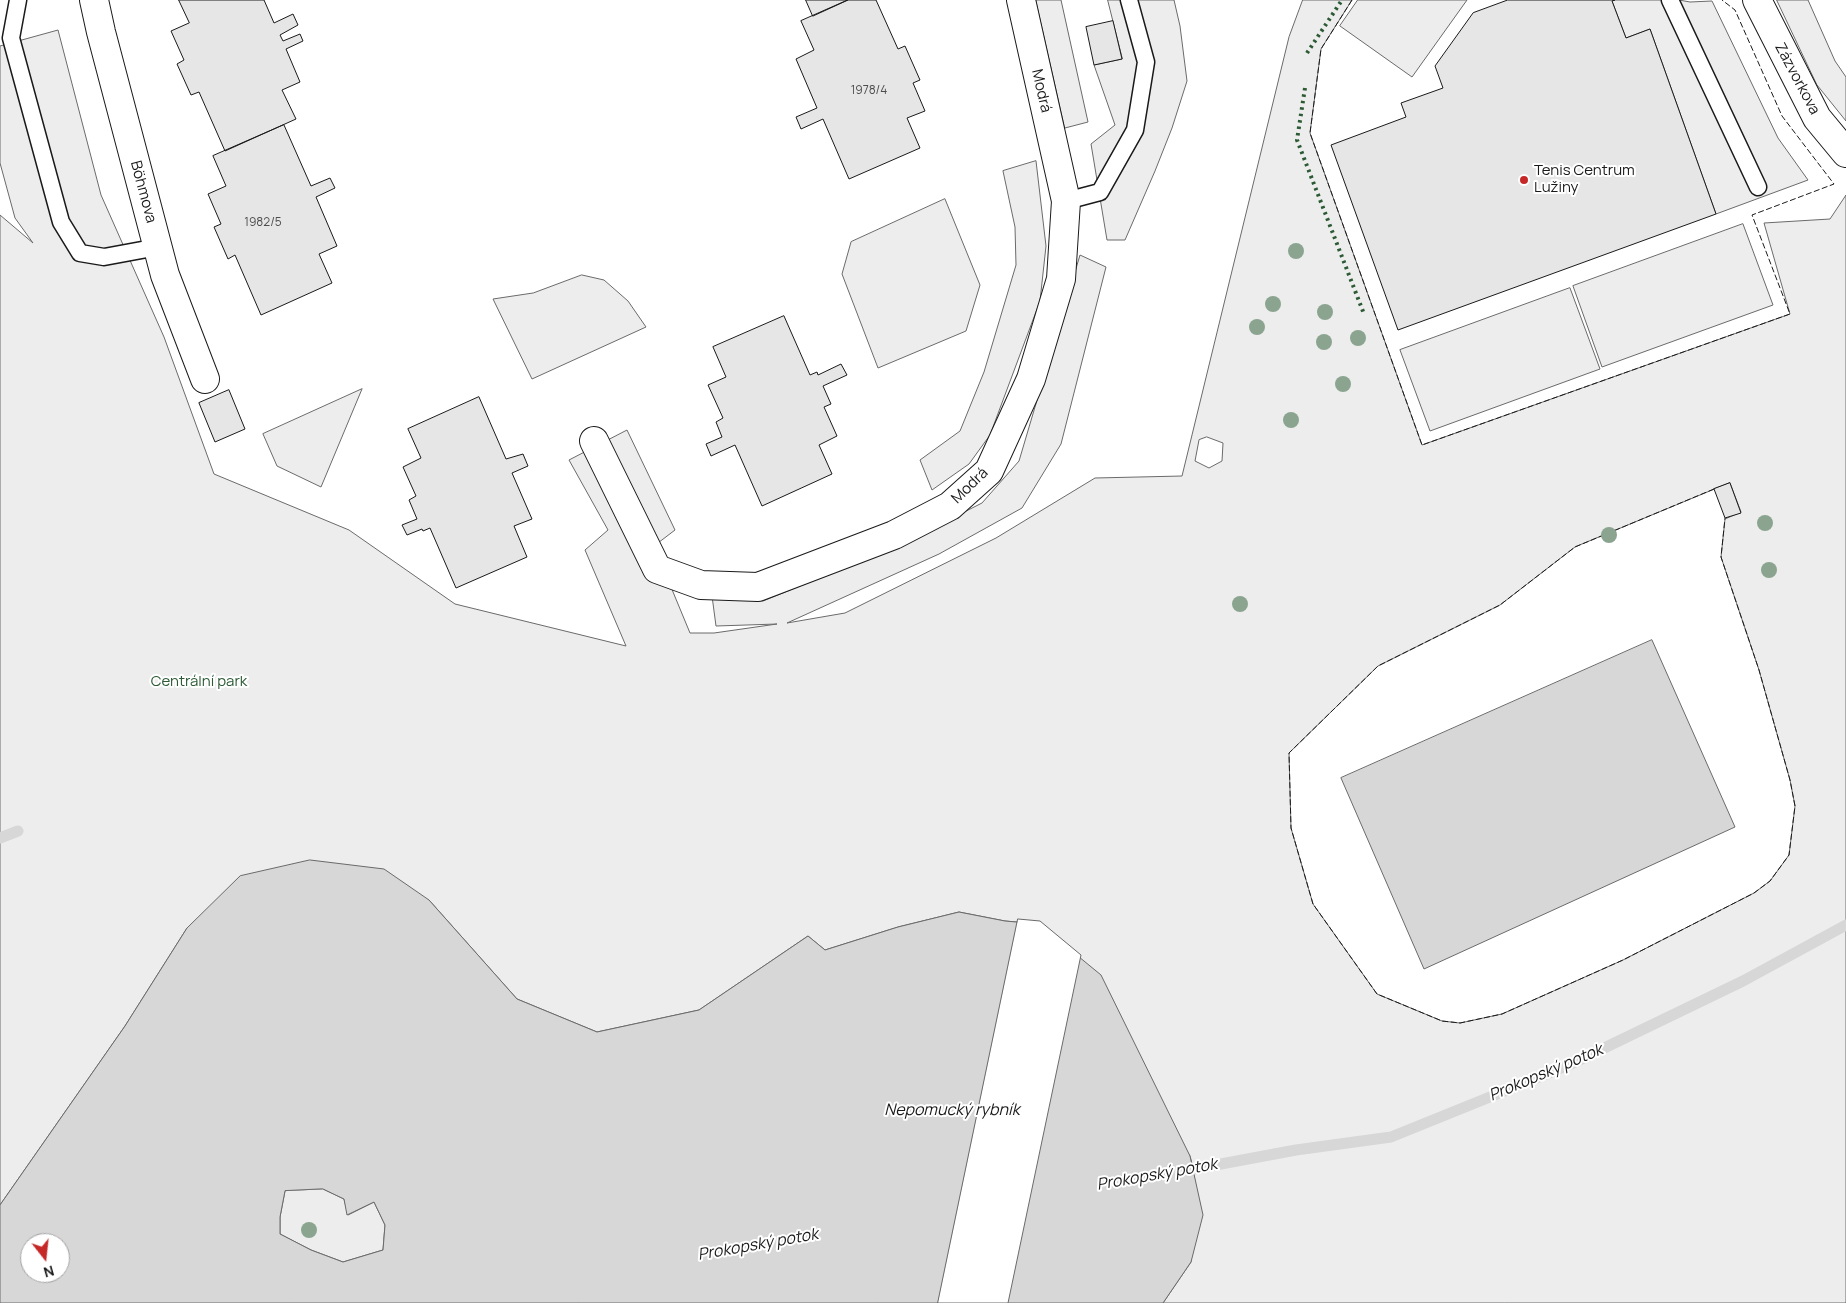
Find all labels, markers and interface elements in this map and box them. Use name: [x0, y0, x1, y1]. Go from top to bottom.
street label: Zázvorkova: [1771, 40, 1823, 118]
street label: Modrá: [1027, 68, 1055, 114]
house number: 1978/4: [851, 84, 887, 98]
street label: Böhmova: [126, 159, 160, 225]
place label: Tenis Centrum Lužiny: [1534, 162, 1635, 197]
marker: Tenis Centrum Lužiny: [1518, 174, 1530, 186]
house number: 1982/5: [244, 216, 282, 230]
street label: Modrá: [948, 464, 992, 508]
park label: Centrální park: [151, 673, 247, 691]
water label: Prokopský potok: [1486, 1040, 1606, 1106]
water label: Nepomucký rybník: [884, 1101, 1020, 1121]
water label: Prokopský potok: [1095, 1155, 1219, 1195]
water label: Prokopský potok: [696, 1225, 820, 1265]
north arrow: [20, 1233, 70, 1283]
text: N: [42, 1261, 56, 1282]

